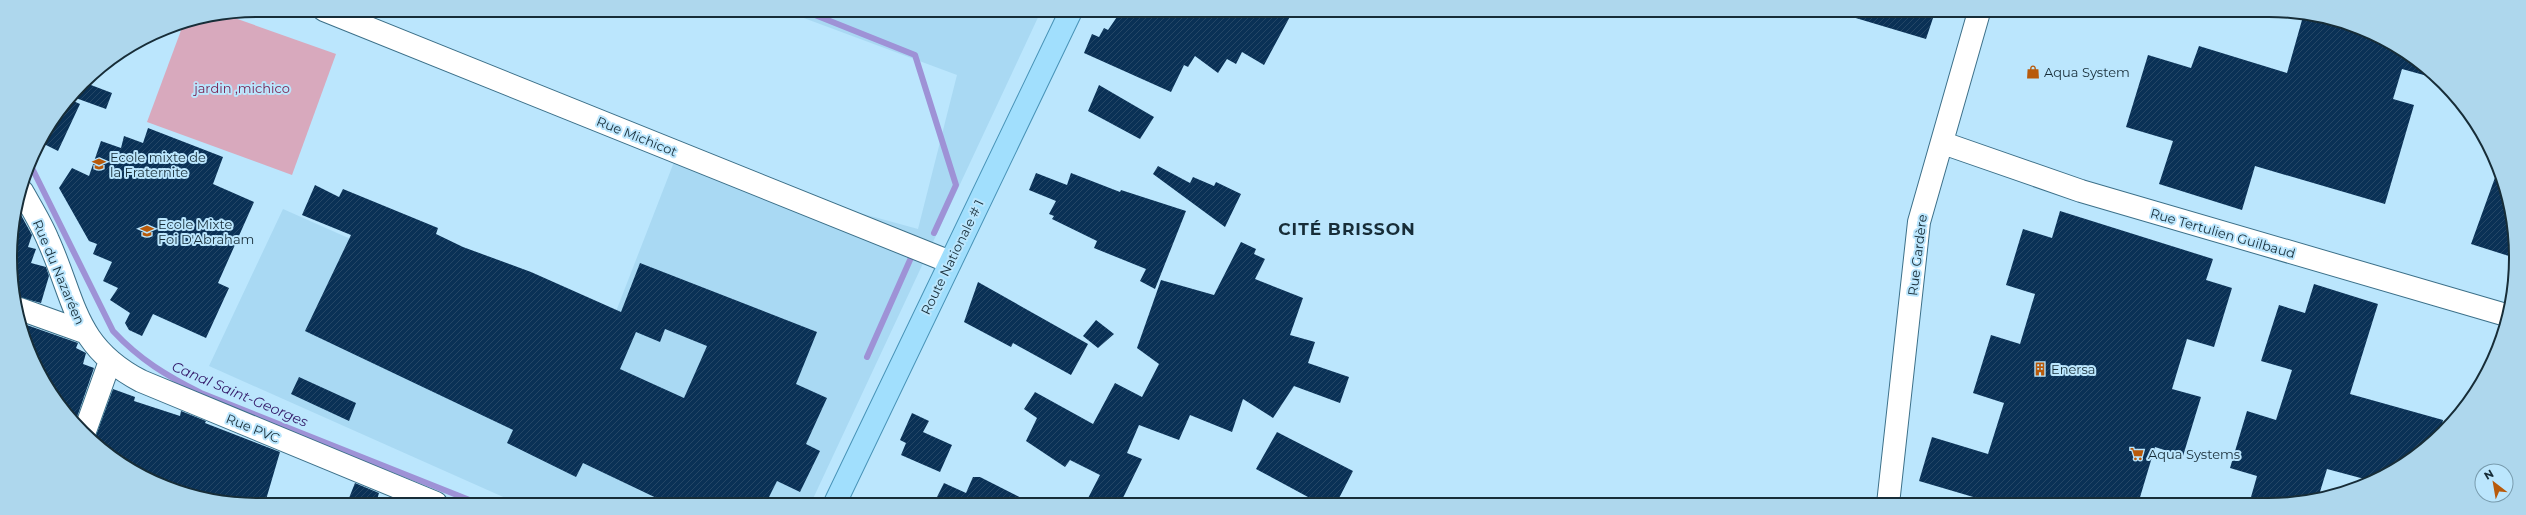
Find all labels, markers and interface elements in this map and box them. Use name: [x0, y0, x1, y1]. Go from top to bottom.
shop icon: Aqua System: [2025, 64, 2041, 80]
place label: Aqua System: [2044, 64, 2130, 80]
park label: jardin ,michico: [192, 80, 290, 96]
street label: Rue Michicot: [594, 113, 680, 159]
place label: Ecole mixte de la Fraternite: [110, 149, 206, 180]
school or university icon: Ecole mixte de la Fraternite: [91, 156, 107, 172]
street label: Route Nationale # 1: [917, 197, 987, 317]
street label: Rue Tertulien Guilbaud: [2149, 205, 2297, 261]
street label: Rue Gardère: [1904, 213, 1930, 297]
place label: Ecole Mixte Foi D'Abraham: [158, 216, 254, 247]
street label: Rue du Nazaréen: [30, 217, 88, 327]
district label: CITÉ BRISSON: [1278, 219, 1416, 239]
school or university icon: Ecole Mixte Foi D'Abraham: [139, 223, 155, 239]
water label: Canal Saint-Georges: [169, 357, 311, 431]
building icon: Enersa: [2032, 361, 2048, 377]
place label: Enersa: [2051, 361, 2096, 377]
street label: Rue PVC: [224, 410, 282, 446]
supermarket icon: Aqua Systems: [2129, 446, 2145, 462]
place label: Aqua Systems: [2148, 446, 2240, 462]
north arrow: [2474, 463, 2514, 503]
text: N: [2481, 466, 2496, 483]

